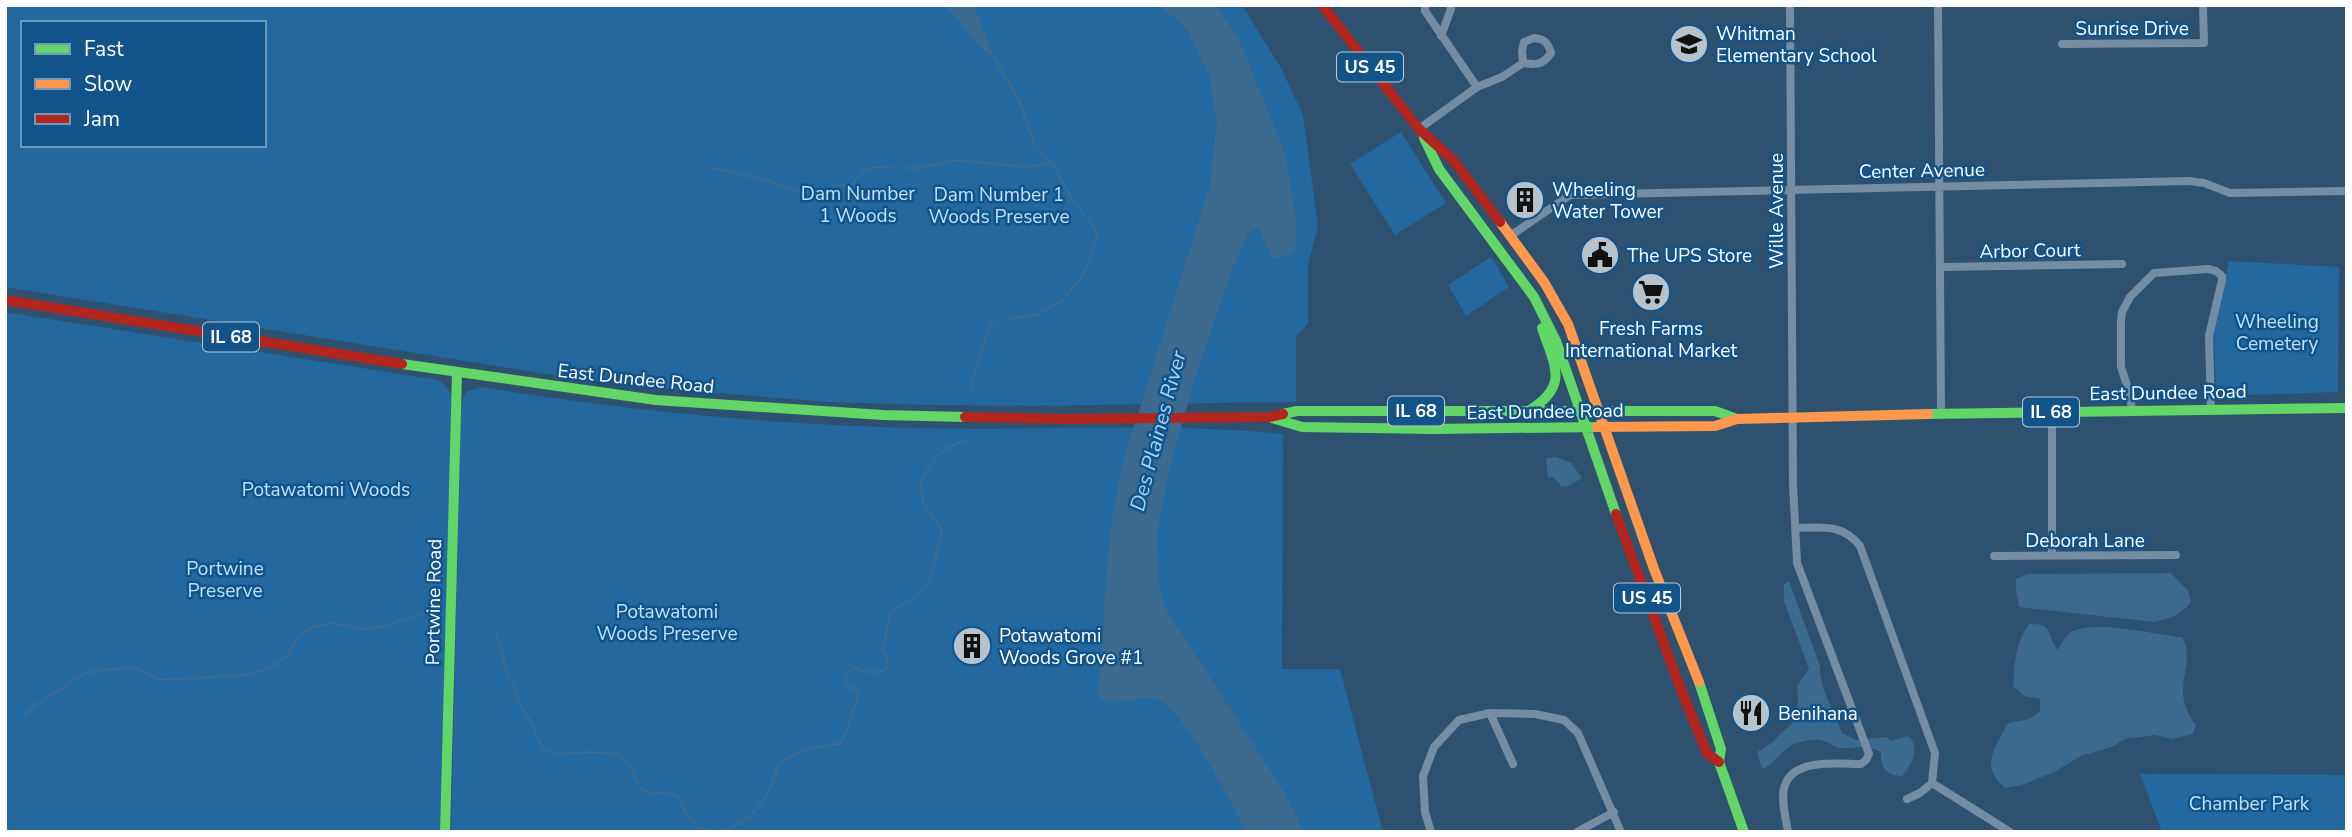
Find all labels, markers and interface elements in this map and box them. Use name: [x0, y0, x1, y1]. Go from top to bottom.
street label: Sunrise Drive: [2075, 16, 2189, 42]
legend: [21, 21, 266, 147]
place label: Whitman Elementary School: [1716, 21, 1877, 69]
school or university icon: Whitman Elementary School: [1668, 23, 1710, 65]
text: Fast: [84, 35, 124, 63]
road number: US 45: [1337, 52, 1403, 82]
text: Slow: [84, 70, 133, 98]
text: Jam: [83, 105, 120, 133]
street label: Wille Avenue: [1764, 153, 1790, 269]
street label: Center Avenue: [1859, 157, 1985, 185]
place label: Wheeling Water Tower: [1552, 177, 1664, 225]
building icon: Wheeling Water Tower: [1504, 179, 1546, 221]
park label: Dam Number 1 Woods: [801, 181, 915, 229]
park label: Dam Number 1 Woods Preserve: [928, 182, 1070, 230]
public building icon: The UPS Store: [1579, 234, 1621, 276]
street label: Arbor Court: [1979, 237, 2081, 265]
place label: The UPS Store: [1627, 243, 1752, 269]
supermarket icon: Fresh Farms International Market: [1630, 271, 1672, 313]
park label: Wheeling Cemetery: [2235, 309, 2319, 357]
place label: Fresh Farms International Market: [1565, 316, 1737, 364]
road number: IL 68: [203, 323, 259, 352]
water label: Des Plaines River: [1123, 347, 1193, 514]
street label: East Dundee Road: [556, 358, 716, 400]
street label: East Dundee Road: [2089, 379, 2247, 407]
road number: IL 68: [1388, 396, 1444, 426]
street label: East Dundee Road: [1466, 398, 1624, 426]
road number: IL 68: [2023, 398, 2079, 426]
park label: Potawatomi Woods: [242, 477, 410, 503]
street label: Deborah Lane: [2025, 528, 2145, 554]
street label: Portwine Road: [420, 538, 448, 666]
park label: Portwine Preserve: [186, 556, 264, 604]
road number: US 45: [1614, 584, 1680, 612]
park label: Potawatomi Woods Preserve: [596, 599, 738, 647]
place label: Potawatomi Woods Grove #1: [999, 623, 1143, 671]
building icon: Potawatomi Woods Grove #1: [951, 625, 993, 667]
restaurant icon: Benihana: [1730, 692, 1772, 734]
place label: Benihana: [1778, 701, 1858, 727]
park label: Chamber Park: [2189, 791, 2310, 817]

